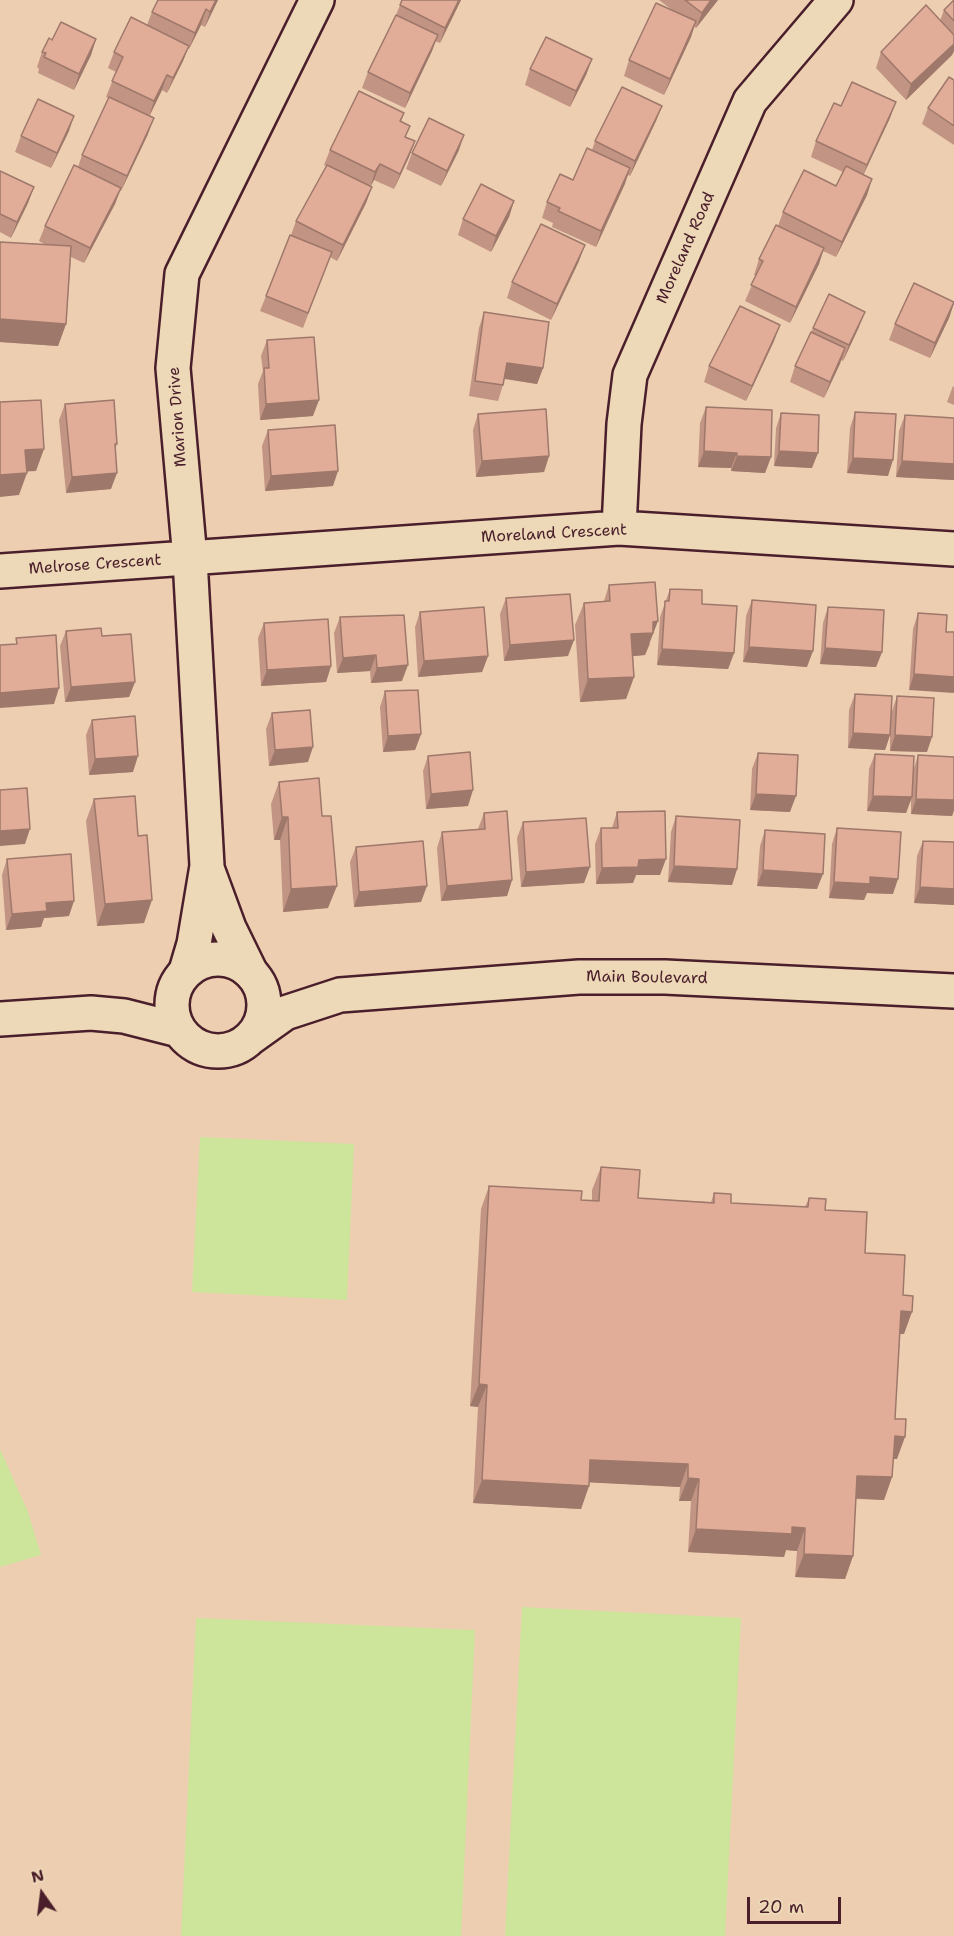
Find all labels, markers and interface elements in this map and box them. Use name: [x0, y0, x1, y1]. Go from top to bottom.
street label: Moreland Road: [653, 189, 719, 307]
street label: Marion Drive: [165, 366, 191, 468]
street label: Moreland Crescent: [481, 521, 627, 547]
street label: Melrose Crescent: [28, 551, 162, 579]
street label: Main Boulevard: [586, 967, 708, 989]
north arrow: [12, 1864, 72, 1924]
text: N: [29, 1864, 46, 1888]
scale bar: [750, 1885, 844, 1923]
text: 20 m: [758, 1895, 804, 1919]

